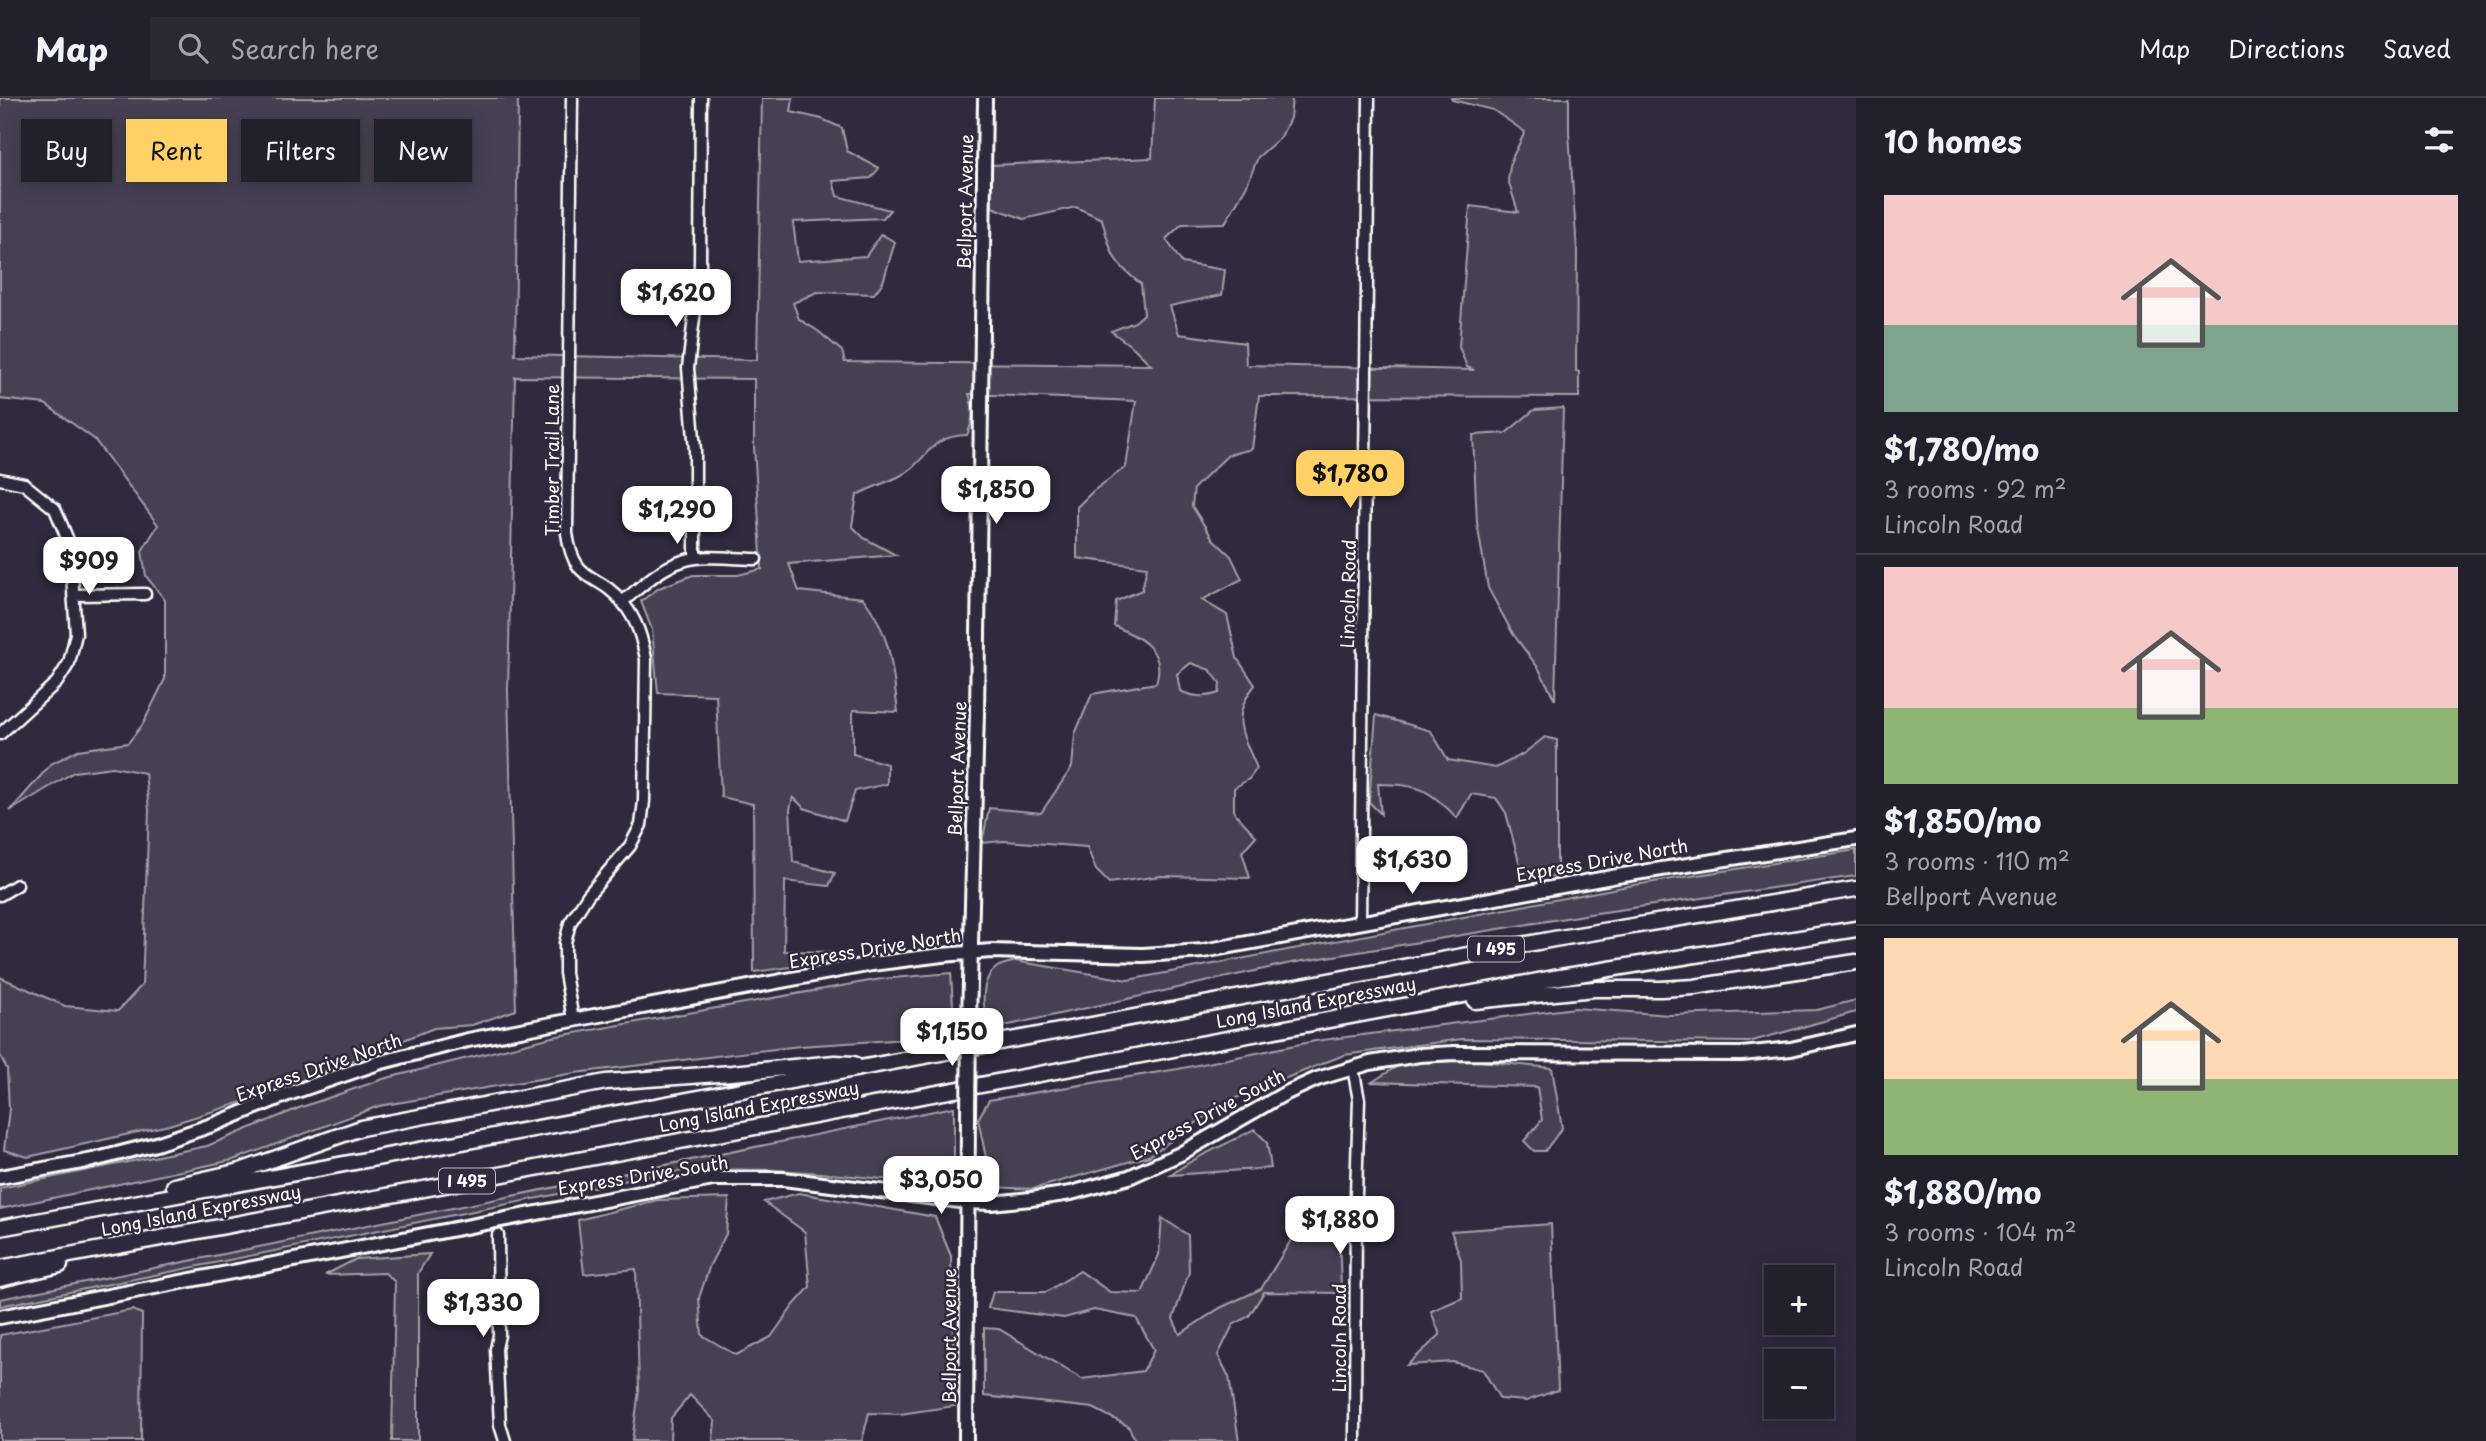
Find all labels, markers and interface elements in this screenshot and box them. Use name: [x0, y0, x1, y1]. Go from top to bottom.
search box: [150, 17, 640, 80]
text: Map: [35, 23, 108, 73]
icon: search: [174, 29, 212, 67]
text: Search here: [230, 29, 379, 68]
text: Map: [2139, 30, 2190, 66]
text: Directions: [2228, 30, 2345, 66]
text: Saved: [2383, 30, 2451, 66]
text: 10 homes: [1884, 118, 2022, 163]
chip: Buy: [21, 119, 112, 182]
chip: Rent: [126, 119, 227, 182]
chip: Filters: [241, 119, 360, 182]
chip: New: [374, 119, 472, 182]
icon: filters: [2420, 121, 2458, 159]
street label: Bellport Avenue: [950, 134, 979, 270]
icon: home: [2108, 240, 2234, 366]
pin: $1,620: [619, 270, 733, 329]
text: $1,620: [637, 274, 715, 309]
street label: Timber Trail Lane: [538, 384, 565, 536]
text: $1,780/mo: [1884, 426, 2039, 471]
pin: $1,780: [1293, 450, 1407, 510]
text: $1,780: [1312, 455, 1388, 490]
pin: $1,850: [939, 466, 1053, 526]
text: $1,850: [957, 471, 1035, 506]
text: 3 rooms · 92 m²: [1884, 471, 2067, 506]
pin: $1,290: [620, 486, 734, 546]
text: $1,290: [638, 491, 716, 526]
text: Lincoln Road: [1884, 506, 2023, 541]
pin: $909: [48, 538, 130, 597]
street label: Lincoln Road: [1333, 539, 1362, 649]
text: $909: [59, 542, 119, 577]
icon: home: [2108, 612, 2234, 738]
street label: Bellport Avenue: [941, 700, 972, 837]
text: $1,850/mo: [1884, 798, 2041, 843]
street label: Express Drive North: [1514, 831, 1690, 888]
pin: $1,630: [1355, 836, 1469, 896]
text: $1,630: [1372, 841, 1452, 876]
text: 3 rooms · 110 m²: [1884, 843, 2070, 878]
text: Bellport Avenue: [1884, 878, 2058, 913]
street label: Express Drive North: [787, 921, 963, 974]
road number: I 495: [1468, 936, 1524, 962]
street label: Long Island Expressway: [1213, 969, 1418, 1034]
icon: home: [2108, 983, 2234, 1109]
pin: $1,150: [895, 1009, 1009, 1068]
text: $1,150: [916, 1013, 988, 1048]
street label: Express Drive North: [232, 1025, 405, 1108]
street label: Express Drive South: [1125, 1061, 1290, 1166]
street label: Long Island Expressway: [656, 1073, 861, 1138]
street label: Express Drive South: [555, 1148, 730, 1201]
pin: $3,050: [884, 1156, 998, 1216]
text: $3,050: [899, 1161, 983, 1196]
road number: I 495: [439, 1168, 495, 1194]
text: $1,880/mo: [1884, 1169, 2041, 1214]
street label: Long Island Expressway: [98, 1177, 303, 1242]
pin: $1,880: [1283, 1196, 1397, 1256]
text: $1,880: [1301, 1201, 1379, 1236]
text: 3 rooms · 104 m²: [1884, 1214, 2077, 1249]
text: Lincoln Road: [1884, 1249, 2023, 1284]
map controls: [1764, 1265, 1834, 1419]
button: +: [1764, 1265, 1834, 1335]
street label: Bellport Avenue: [935, 1268, 962, 1404]
pin: $1,330: [426, 1280, 540, 1339]
street label: Lincoln Road: [1325, 1283, 1352, 1393]
text: $1,330: [443, 1284, 523, 1319]
button: −: [1764, 1349, 1834, 1419]

